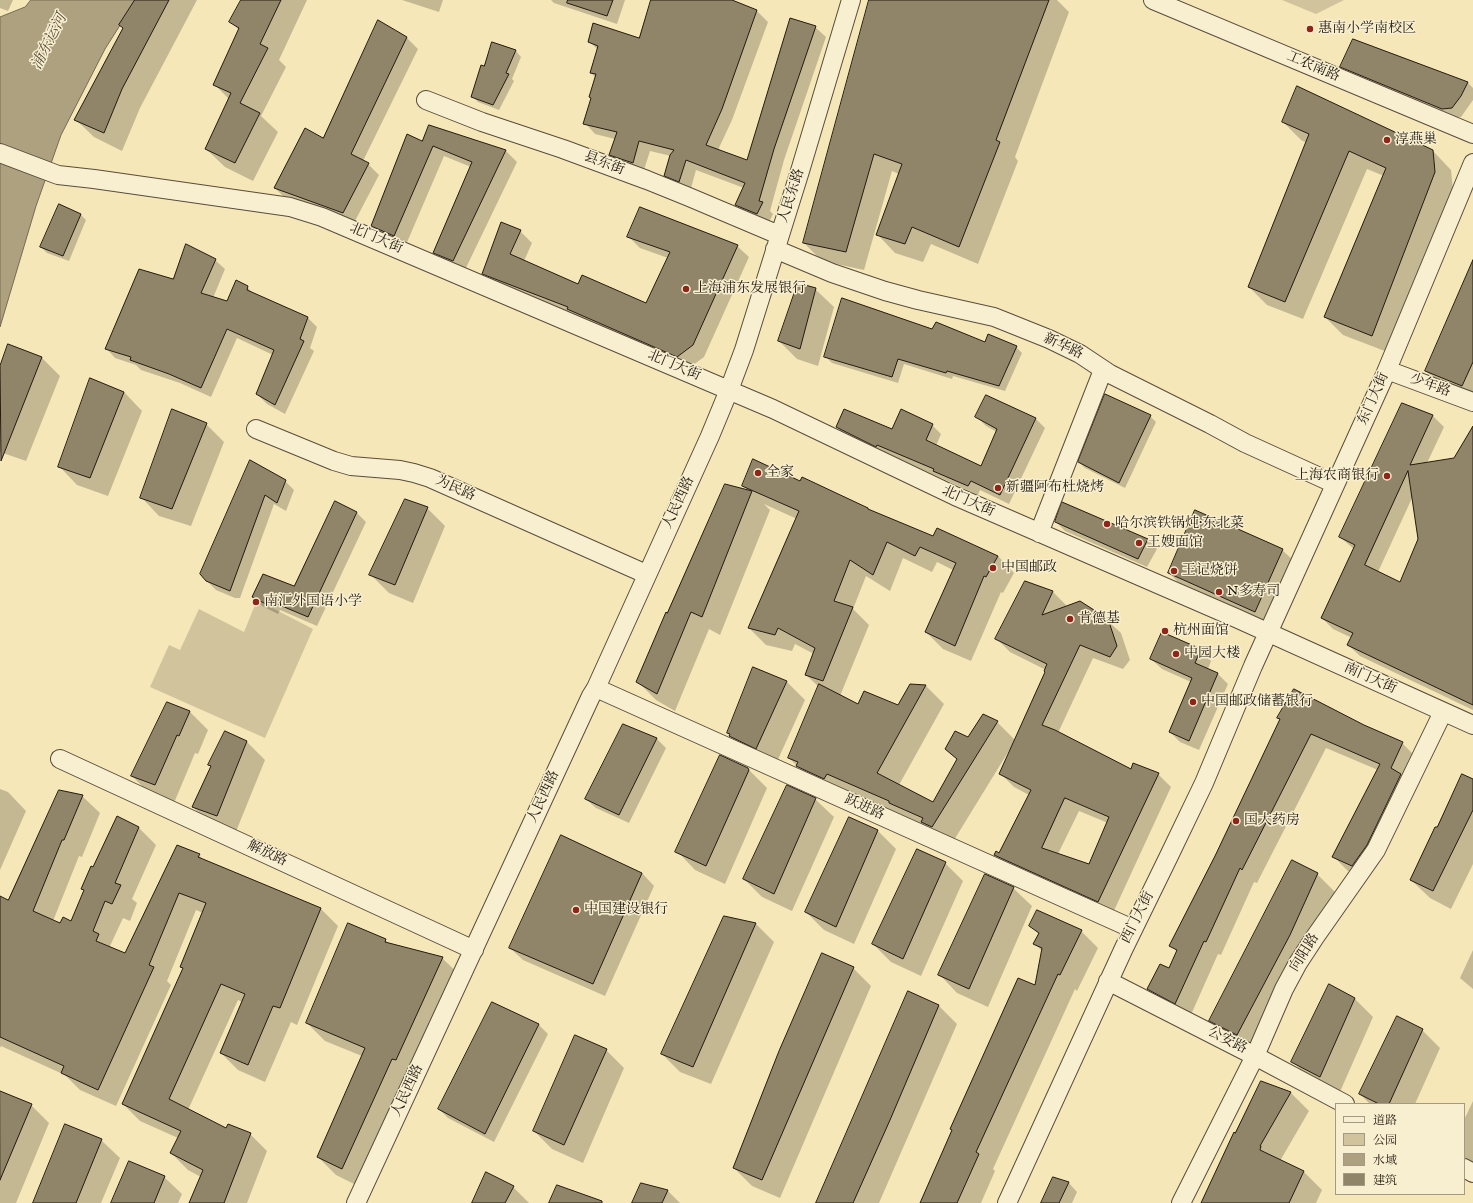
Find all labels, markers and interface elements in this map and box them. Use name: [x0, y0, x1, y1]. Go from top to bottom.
water label: 浦东运河: [28, 11, 72, 73]
place label: 惠南小学南校区: [1318, 21, 1416, 37]
marker: 惠南小学南校区: [1305, 24, 1315, 34]
street label: 工农南路: [1284, 48, 1342, 86]
place label: 淳燕巢: [1395, 132, 1437, 148]
marker: 淳燕巢: [1382, 135, 1392, 145]
street label: 县东街: [581, 149, 627, 179]
street label: 人民东路: [775, 167, 809, 225]
street label: 北门大街: [347, 220, 405, 258]
place label: 上海浦东发展银行: [694, 281, 806, 297]
marker: 上海浦东发展银行: [681, 284, 691, 294]
street label: 新华路: [1040, 331, 1086, 363]
street label: 北门大街: [645, 347, 703, 385]
street label: 东门大街: [1355, 370, 1393, 428]
street label: 少年路: [1407, 371, 1453, 401]
place label: 全家: [766, 465, 794, 481]
marker: 全家: [753, 468, 763, 478]
place label: 上海农商银行: [1295, 468, 1379, 484]
marker: 上海农商银行: [1382, 471, 1392, 481]
street label: 为民路: [432, 473, 478, 505]
street label: 人民西路: [660, 474, 698, 532]
place label: 新疆阿布杜烧烤: [1006, 480, 1104, 496]
street label: 北门大街: [939, 483, 997, 521]
marker: 新疆阿布杜烧烤: [993, 483, 1003, 493]
place label: 哈尔滨铁锅炖·东北菜: [1115, 516, 1244, 532]
marker: 哈尔滨铁锅炖·东北菜: [1102, 519, 1112, 529]
place label: 王嫂面馆: [1147, 535, 1203, 551]
marker: 王嫂面馆: [1134, 538, 1144, 548]
place label: 中国邮政: [1001, 560, 1057, 576]
marker: 中国邮政: [988, 563, 998, 573]
place label: 王记烧饼: [1182, 563, 1238, 579]
marker: 王记烧饼: [1169, 566, 1179, 576]
place label: N多寿司: [1227, 584, 1280, 600]
marker: N多寿司: [1214, 587, 1224, 597]
place label: 南汇外国语小学: [264, 594, 362, 610]
marker: 南汇外国语小学: [251, 597, 261, 607]
place label: 肯德基: [1078, 611, 1120, 627]
marker: 肯德基: [1065, 614, 1075, 624]
place label: 杭州面馆: [1173, 623, 1229, 639]
marker: 杭州面馆: [1160, 626, 1170, 636]
place label: 中园大楼: [1184, 646, 1240, 662]
marker: 中园大楼: [1171, 649, 1181, 659]
street label: 南门大街: [1341, 660, 1399, 698]
place label: 中国邮政储蓄银行: [1201, 694, 1313, 710]
marker: 中国邮政储蓄银行: [1188, 697, 1198, 707]
street label: 人民西路: [525, 768, 563, 826]
street label: 跃进路: [841, 792, 887, 824]
place label: 国大药房: [1244, 813, 1300, 829]
marker: 国大药房: [1231, 816, 1241, 826]
street label: 解放路: [244, 838, 290, 870]
street label: 西门大街: [1118, 889, 1158, 947]
place label: 中国建设银行: [584, 902, 668, 918]
marker: 中国建设银行: [571, 905, 581, 915]
street label: 向阳路: [1287, 931, 1323, 975]
street label: 公安路: [1204, 1024, 1250, 1058]
street label: 人民西路: [389, 1062, 427, 1120]
legend: [1335, 1103, 1465, 1195]
text: 道路: [1373, 1113, 1397, 1128]
text: 公园: [1373, 1133, 1397, 1148]
text: 水域: [1373, 1153, 1397, 1168]
text: 建筑: [1373, 1173, 1397, 1188]

